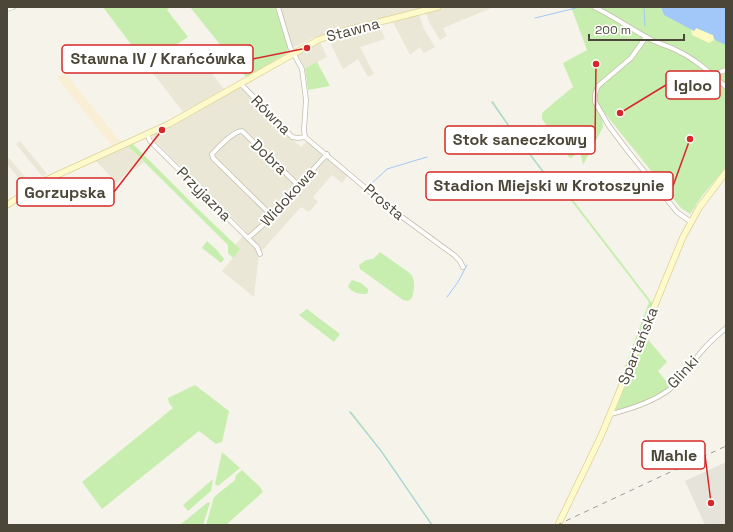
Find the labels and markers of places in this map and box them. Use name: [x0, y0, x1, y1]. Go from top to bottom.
callout: Stawna IV / Krańcówka: [62, 45, 253, 73]
callout: Igloo: [666, 71, 720, 99]
callout: Stok saneczkowy: [445, 126, 595, 154]
callout: Stadion Miejski w Krotoszynie: [426, 172, 673, 200]
callout: Gorzupska: [17, 178, 114, 206]
callout: Mahle: [642, 441, 705, 469]

